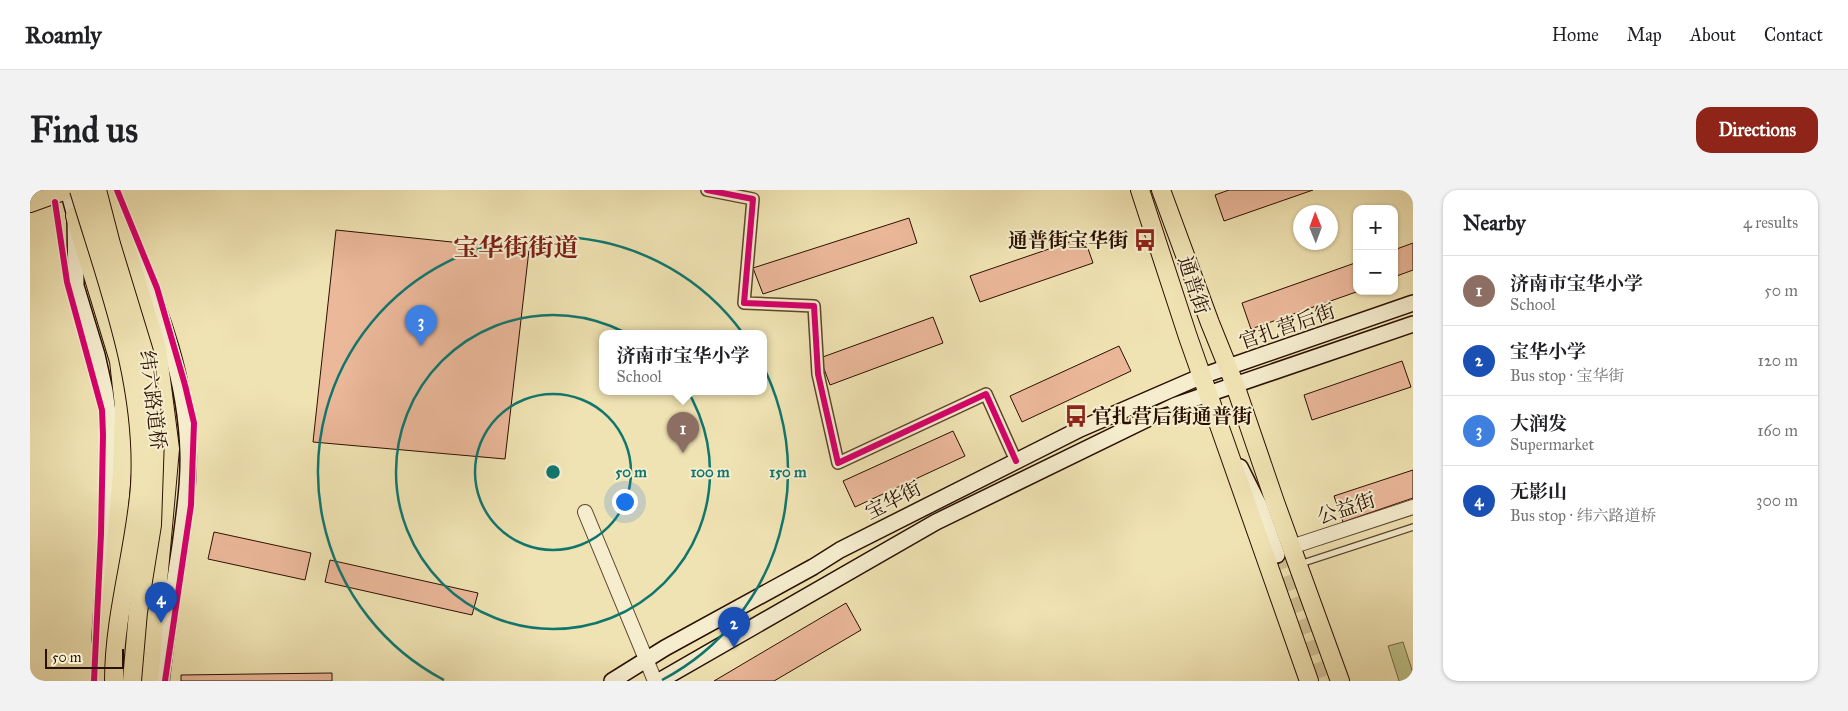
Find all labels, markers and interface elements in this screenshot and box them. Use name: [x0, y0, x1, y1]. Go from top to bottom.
text: Roamly: [25, 20, 102, 50]
text: Home: [1552, 24, 1599, 46]
text: Map: [1627, 24, 1662, 46]
text: About: [1690, 24, 1736, 46]
text: Contact: [1764, 24, 1823, 46]
button: Directions: [1696, 107, 1818, 153]
text: Find us: [30, 109, 138, 152]
north arrow: [1293, 205, 1338, 250]
map controls: [1353, 205, 1398, 295]
button: +: [1353, 205, 1398, 250]
text: Nearby: [1463, 210, 1526, 236]
text: 4 results: [1743, 213, 1798, 232]
bus stop icon: 通普街宝华街: [1132, 227, 1158, 253]
place label: 通普街宝华街: [1008, 228, 1128, 252]
district label: 宝华街街道: [453, 232, 579, 263]
button: −: [1353, 250, 1398, 295]
street label: 通普街: [1173, 253, 1215, 317]
text: 济南市宝华小学: [1510, 272, 1643, 295]
text: 1: [1476, 281, 1482, 300]
text: 50 m: [1764, 281, 1798, 300]
text: School: [1510, 295, 1555, 314]
street label: 官扎营后街: [1236, 298, 1338, 354]
pin: 3: [405, 305, 437, 346]
popup: [599, 330, 767, 395]
text: 宝华小学: [1510, 340, 1586, 363]
text: 济南市宝华小学: [616, 344, 750, 367]
street label: 纬六路道桥: [135, 349, 171, 451]
text: 2: [1475, 351, 1483, 370]
text: 120 m: [1758, 351, 1798, 370]
text: Bus stop · 宝华街: [1510, 366, 1624, 385]
text: School: [616, 367, 662, 386]
bus stop icon: 官扎营后街通普街: [1063, 403, 1089, 429]
place label: 官扎营后街通普街: [1092, 404, 1252, 428]
pin: 1: [667, 412, 699, 453]
text: 大润发: [1510, 412, 1567, 435]
text: 3: [1476, 421, 1482, 440]
text: 160 m: [1757, 421, 1798, 440]
text: Supermarket: [1510, 435, 1594, 454]
centre of rings: [544, 463, 562, 481]
text: 50 m: [615, 463, 647, 481]
text: 100 m: [690, 463, 730, 481]
text: 150 m: [769, 463, 807, 481]
street label: 宝华街: [861, 476, 925, 524]
text: 无影山: [1510, 480, 1567, 503]
street label: 公益街: [1314, 487, 1378, 529]
your location: [612, 489, 638, 515]
text: 4: [1475, 491, 1483, 510]
text: 300 m: [1756, 491, 1798, 510]
text: Bus stop · 纬六路道桥: [1510, 506, 1656, 525]
pin: 4: [145, 582, 177, 623]
pin: 2: [718, 607, 750, 648]
scale bar: [45, 646, 124, 669]
text: 50 m: [52, 649, 81, 666]

